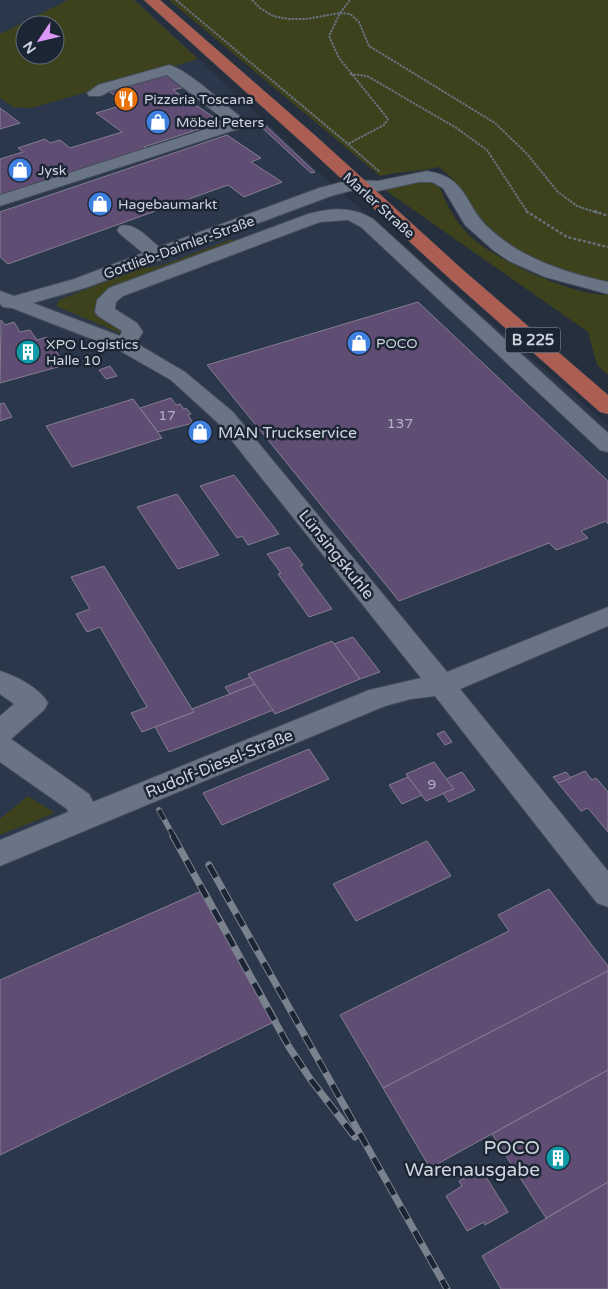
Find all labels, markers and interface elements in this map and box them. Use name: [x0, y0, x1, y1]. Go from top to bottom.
north arrow: [15, 15, 65, 65]
text: N: [20, 38, 40, 57]
restaurant icon: Pizzeria Toscana: [113, 86, 139, 112]
place label: Pizzeria Toscana: [144, 91, 254, 108]
shop icon: Möbel Peters: [145, 109, 171, 135]
place label: Möbel Peters: [176, 114, 264, 131]
shop icon: Jysk: [7, 157, 33, 183]
place label: Jysk: [38, 162, 67, 179]
street label: Marler Straße: [339, 169, 418, 242]
shop icon: Hagebaumarkt: [87, 191, 113, 217]
place label: Hagebaumarkt: [118, 196, 218, 213]
street label: Gottlieb-Daimler-Straße: [101, 212, 257, 283]
road number: B 225: [506, 328, 560, 352]
shop icon: POCO: [346, 330, 372, 356]
place label: POCO: [376, 335, 418, 352]
place label: XPO Logistics Halle 10: [46, 336, 139, 369]
building icon: XPO Logistics Halle 10: [15, 339, 41, 365]
house number: 17: [158, 407, 176, 424]
house number: 137: [387, 415, 413, 432]
shop icon: MAN Truckservice: [187, 419, 213, 445]
place label: MAN Truckservice: [218, 423, 357, 443]
street label: Lünsingskuhle: [294, 506, 378, 603]
street label: Rudolf-Diesel-Straße: [143, 725, 296, 803]
house number: 9: [428, 776, 436, 793]
place label: POCO Warenausgabe: [405, 1137, 540, 1181]
building icon: POCO Warenausgabe: [545, 1145, 571, 1171]

